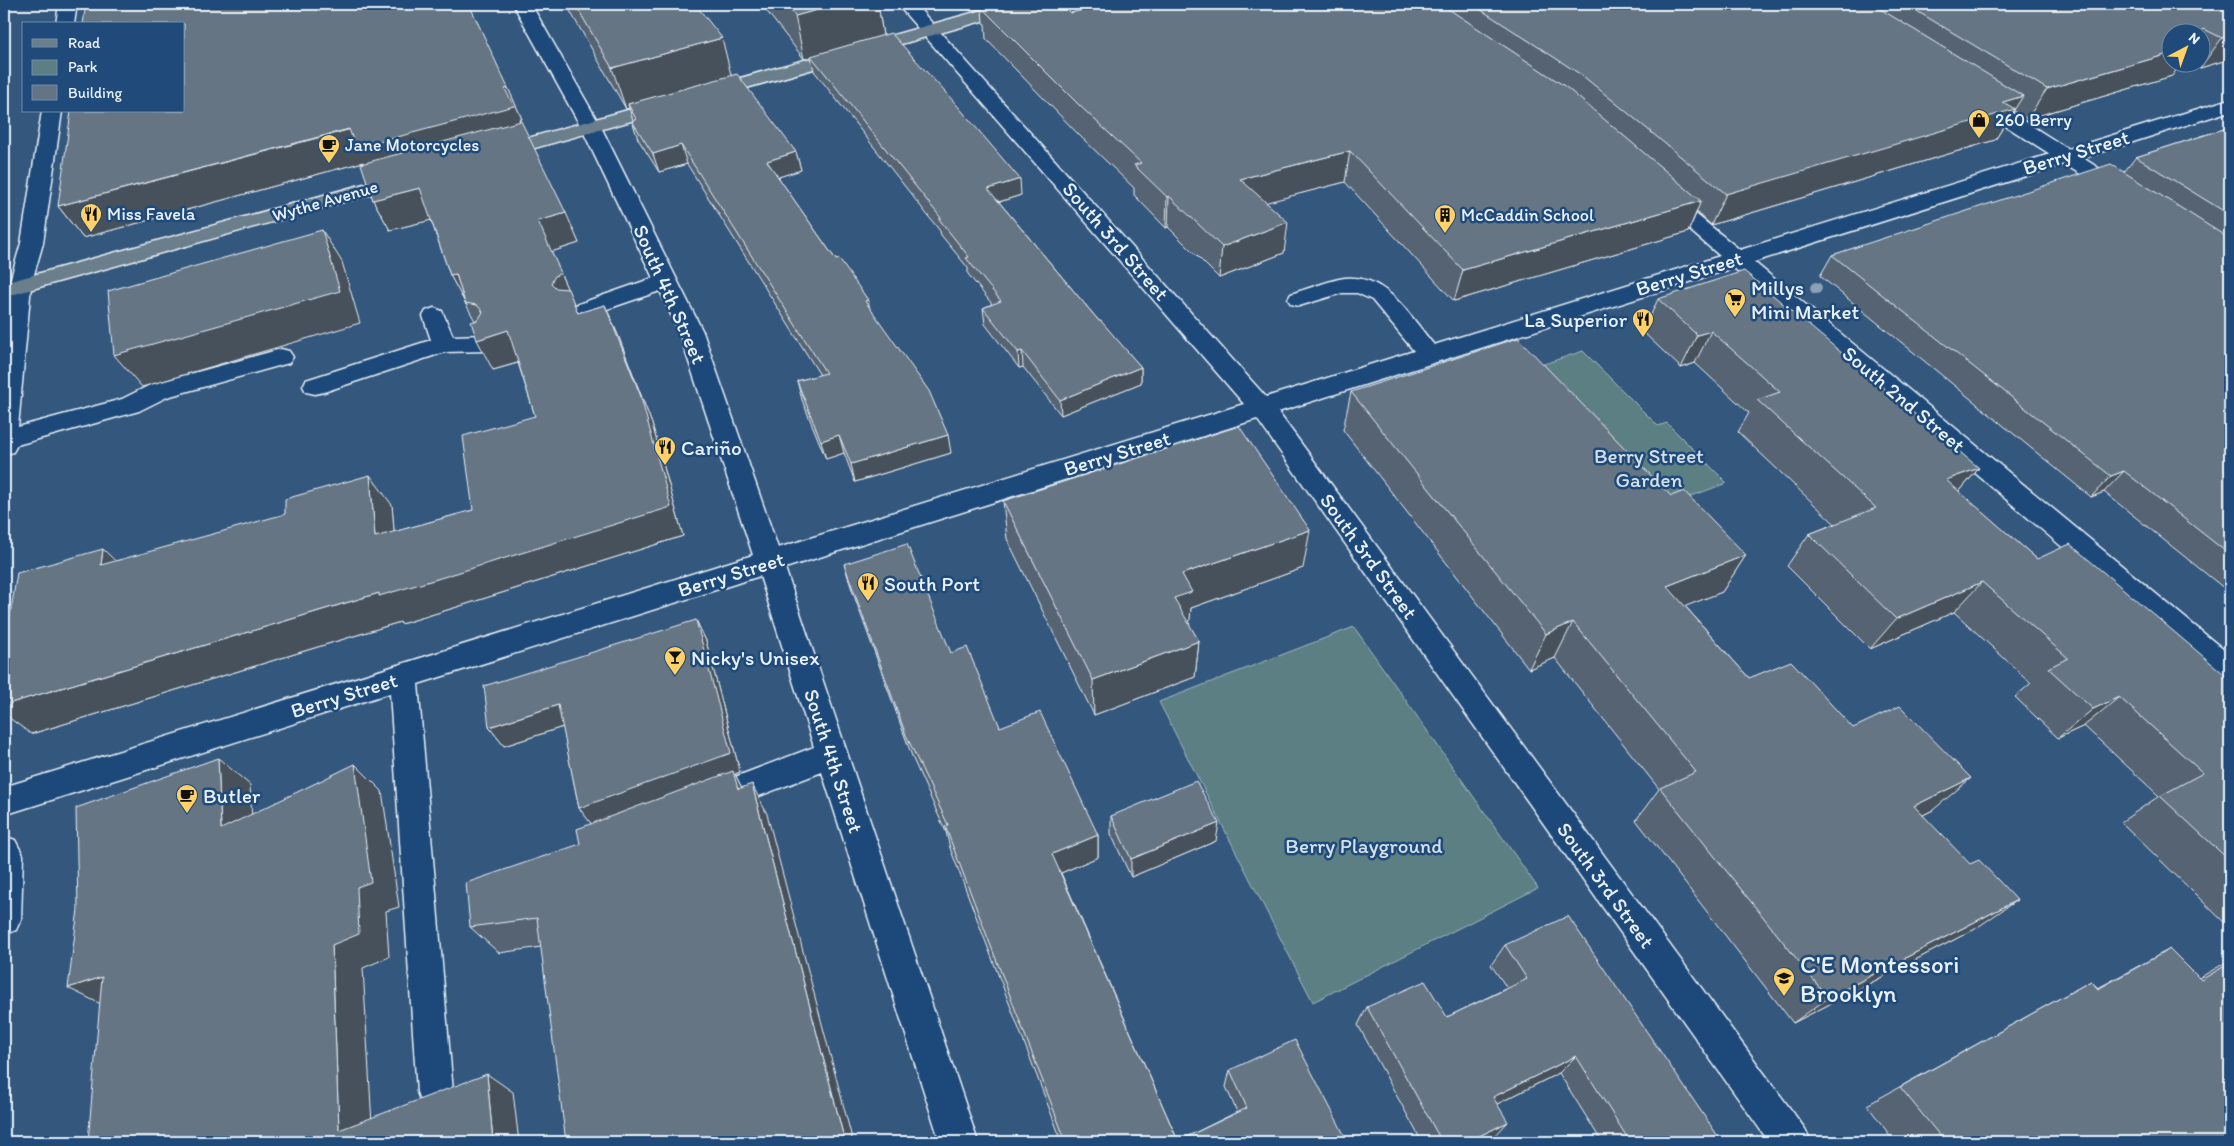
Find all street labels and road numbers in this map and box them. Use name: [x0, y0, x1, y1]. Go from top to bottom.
street label: Berry Street: [2020, 124, 2132, 180]
street label: Wythe Avenue: [270, 175, 380, 227]
street label: South 3rd Street: [1058, 176, 1174, 306]
street label: South 4th Street: [628, 220, 712, 368]
street label: Berry Street: [1633, 245, 1745, 301]
street label: South 2nd Street: [1838, 340, 1971, 458]
street label: Berry Street: [1061, 425, 1173, 481]
street label: South 3rd Street: [1315, 488, 1423, 624]
street label: Berry Street: [675, 546, 787, 602]
street label: Berry Street: [288, 667, 400, 723]
street label: South 4th Street: [799, 686, 869, 836]
street label: South 3rd Street: [1552, 817, 1660, 953]

